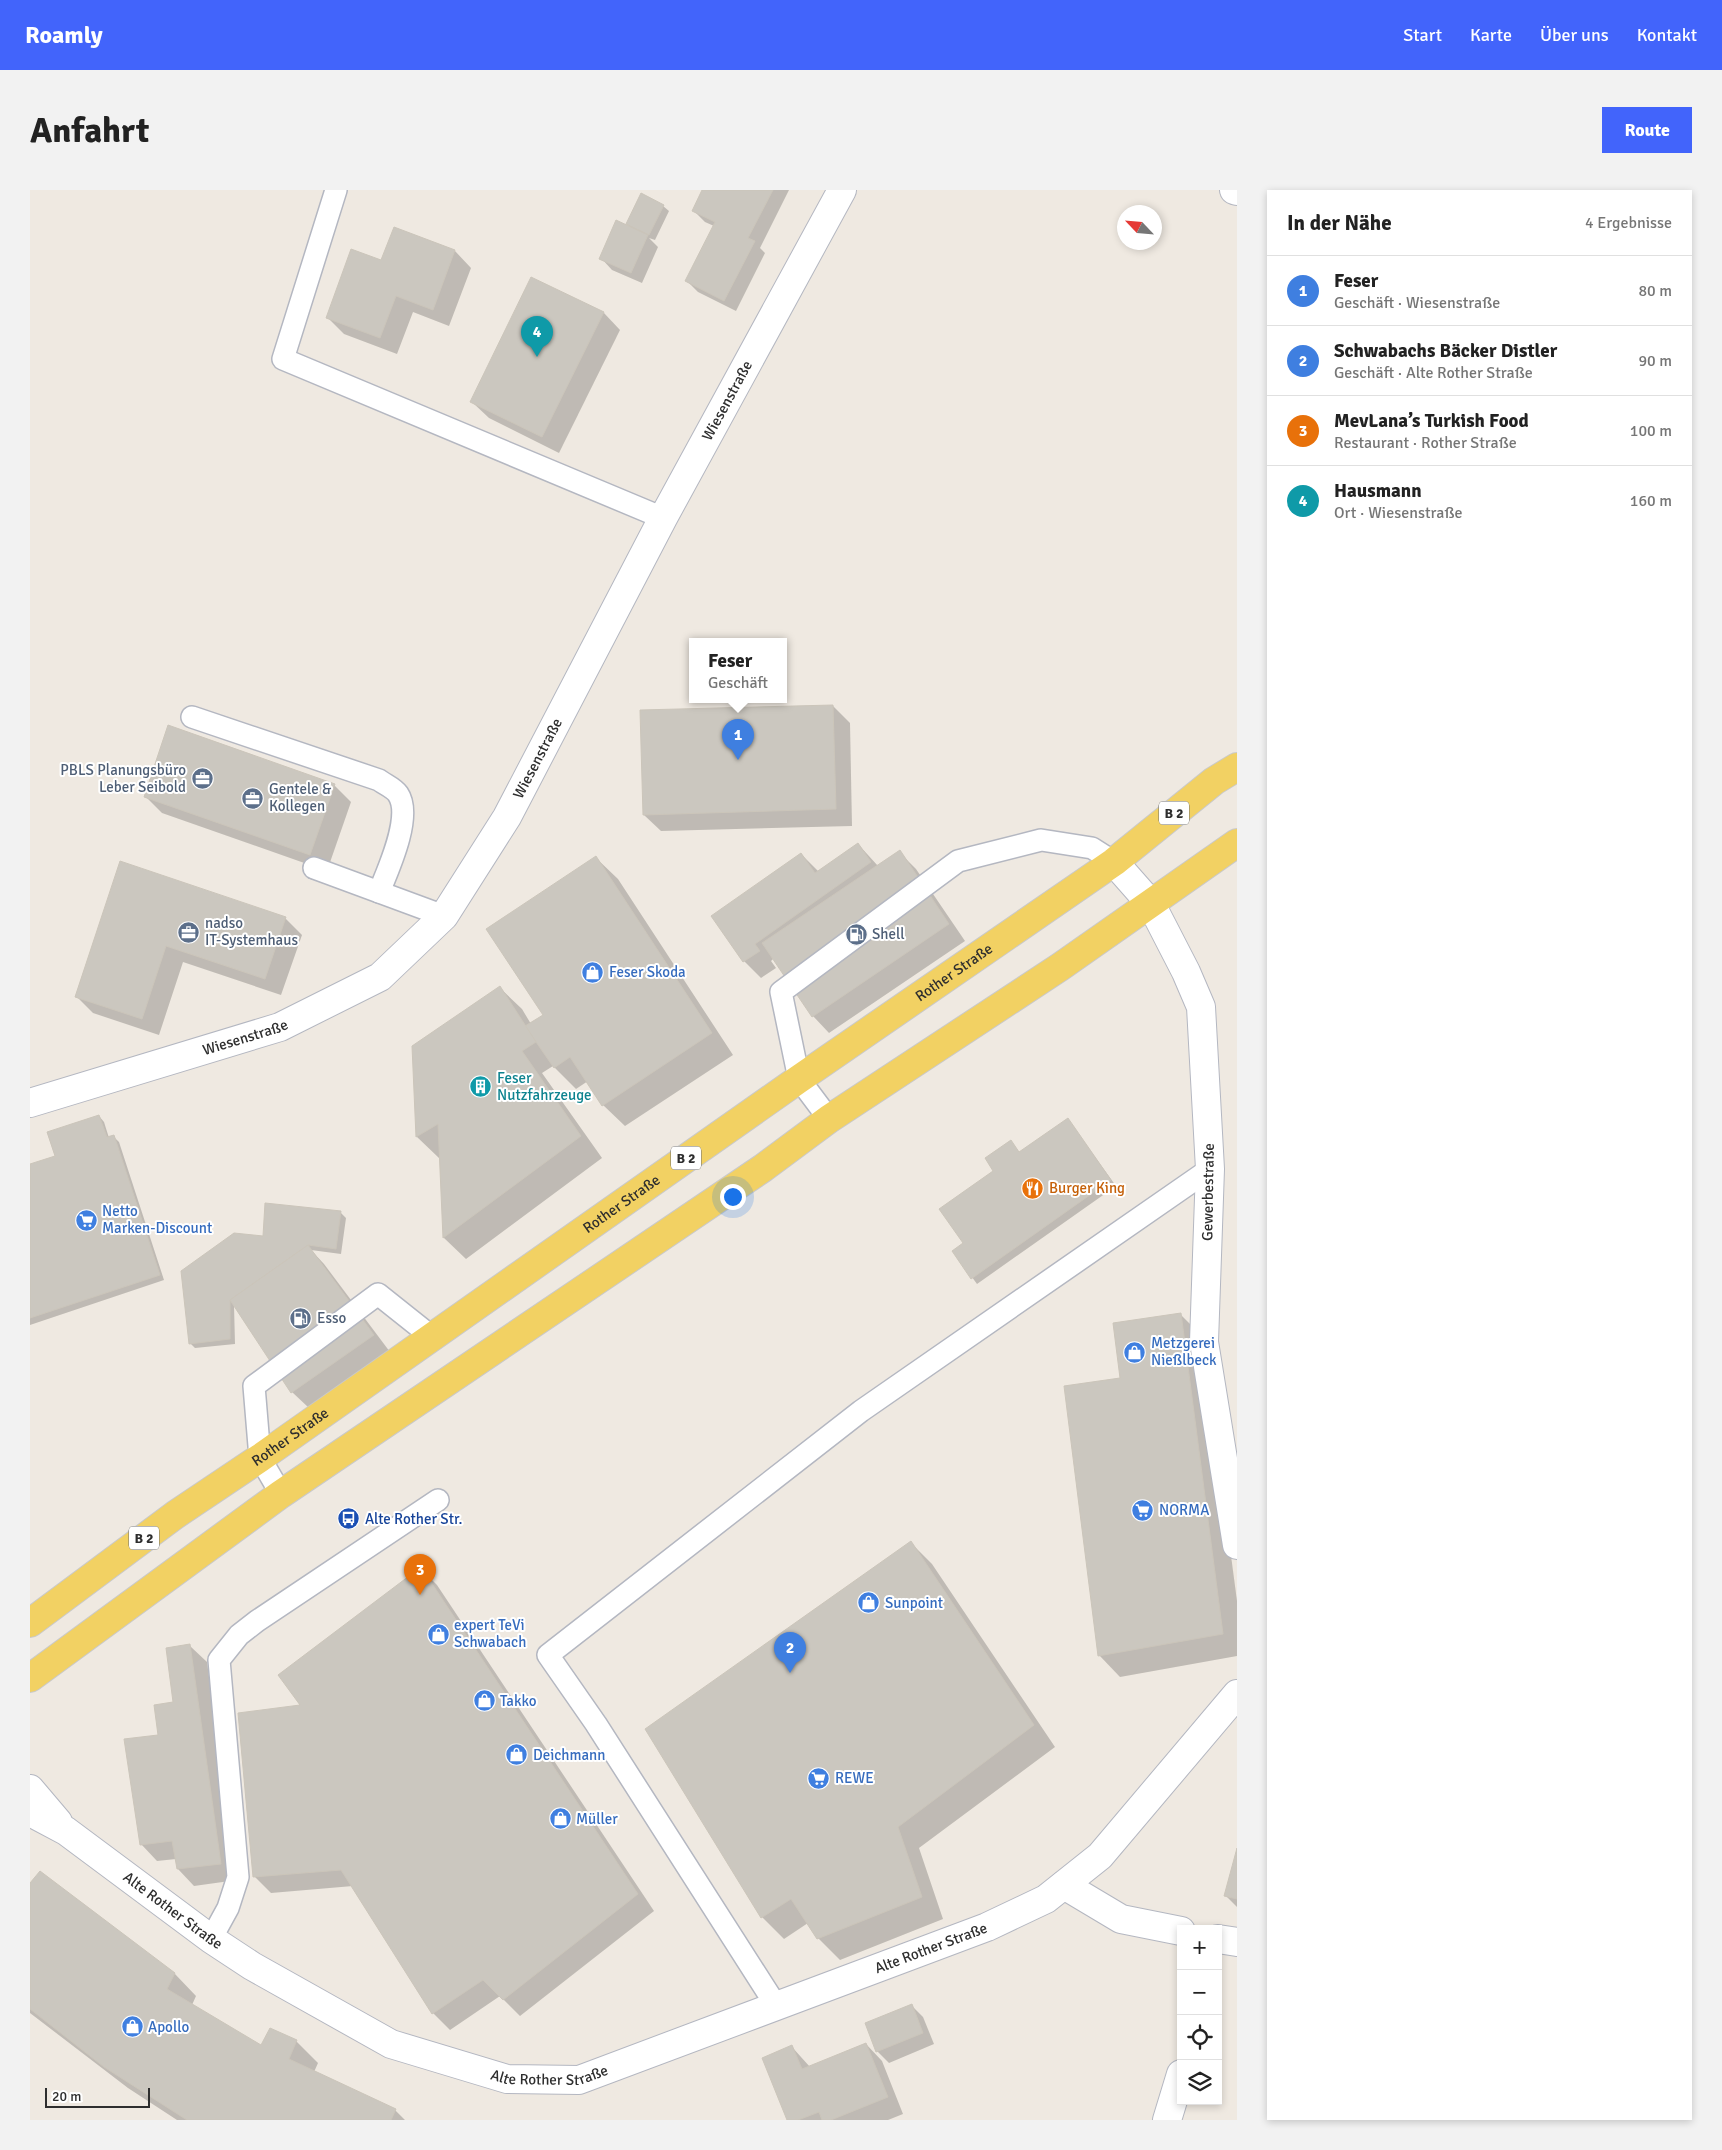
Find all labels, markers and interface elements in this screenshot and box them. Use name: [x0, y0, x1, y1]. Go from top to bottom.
text: Roamly: [25, 20, 103, 50]
text: Start: [1403, 24, 1442, 46]
text: Karte: [1470, 24, 1512, 46]
text: Über uns: [1540, 24, 1609, 46]
text: Kontakt: [1637, 24, 1697, 46]
button: Route: [1602, 107, 1692, 153]
text: Anfahrt: [30, 109, 149, 152]
north arrow: [1117, 205, 1162, 250]
text: In der Nähe: [1287, 210, 1392, 236]
text: 4 Ergebnisse: [1585, 213, 1672, 233]
text: Feser: [1334, 269, 1378, 293]
text: 1: [1299, 281, 1307, 301]
text: 80 m: [1638, 281, 1672, 301]
text: Geschäft · Wiesenstraße: [1334, 293, 1500, 313]
pin: 4: [521, 316, 553, 357]
text: Schwabachs Bäcker Distler: [1334, 339, 1557, 363]
text: 2: [1299, 351, 1307, 371]
text: 90 m: [1638, 351, 1672, 371]
street label: Wiesenstraße: [698, 357, 756, 444]
text: Geschäft · Alte Rother Straße: [1334, 363, 1533, 383]
text: MevLana’s Turkish Food: [1334, 409, 1529, 433]
text: 3: [1299, 421, 1307, 441]
text: 100 m: [1630, 421, 1672, 441]
text: Restaurant · Rother Straße: [1334, 433, 1517, 453]
text: Hausmann: [1334, 479, 1422, 503]
text: 4: [1299, 491, 1307, 511]
text: 160 m: [1630, 491, 1672, 511]
text: Ort · Wiesenstraße: [1334, 503, 1462, 523]
popup: [689, 638, 787, 703]
text: Feser: [708, 649, 752, 673]
text: Geschäft: [708, 673, 768, 693]
street label: Wiesenstraße: [509, 715, 566, 802]
pin: 1: [722, 719, 754, 760]
place label: PBLS Planungsbüro Leber Seibold: [60, 761, 186, 796]
office icon: PBLS Planungsbüro Leber Seibold: [190, 767, 214, 791]
place label: Gentele & Kollegen: [269, 780, 332, 815]
office icon: Gentele & Kollegen: [241, 786, 265, 810]
road number: B 2: [1159, 802, 1189, 824]
place label: nadso IT-Systemhaus: [205, 914, 298, 949]
office icon: nadso IT-Systemhaus: [177, 920, 201, 944]
fuel station icon: Shell: [844, 922, 868, 946]
place label: Shell: [872, 925, 905, 943]
street label: Rother Straße: [912, 939, 996, 1005]
shop icon: Feser Skoda: [581, 960, 605, 984]
place label: Feser Skoda: [609, 963, 686, 981]
street label: Wiesenstraße: [200, 1015, 291, 1059]
place label: Feser Nutzfahrzeuge: [497, 1069, 592, 1104]
building icon: Feser Nutzfahrzeuge: [469, 1075, 493, 1099]
street label: Gewerbestraße: [1198, 1143, 1218, 1241]
road number: B 2: [671, 1146, 701, 1170]
street label: Rother Straße: [580, 1171, 663, 1237]
restaurant icon: Burger King: [1021, 1176, 1045, 1200]
place label: Burger King: [1049, 1179, 1125, 1197]
your location: [720, 1184, 746, 1210]
place label: Netto Marken-Discount: [102, 1202, 212, 1237]
supermarket icon: Netto Marken-Discount: [74, 1208, 98, 1232]
fuel station icon: Esso: [289, 1306, 313, 1330]
place label: Esso: [317, 1309, 347, 1327]
place label: Metzgerei Nießlbeck: [1151, 1334, 1217, 1369]
shop icon: Metzgerei Nießlbeck: [1123, 1340, 1147, 1364]
street label: Rother Straße: [248, 1404, 332, 1470]
supermarket icon: NORMA: [1131, 1498, 1155, 1522]
place label: NORMA: [1159, 1501, 1209, 1519]
bus stop icon: Alte Rother Str.: [337, 1507, 361, 1531]
place label: Alte Rother Str.: [365, 1510, 462, 1528]
road number: B 2: [129, 1526, 159, 1550]
pin: 3: [404, 1554, 436, 1595]
shop icon: Sunpoint: [857, 1591, 881, 1615]
place label: Sunpoint: [885, 1594, 943, 1612]
place label: expert TeVi Schwabach: [454, 1616, 526, 1651]
shop icon: expert TeVi Schwabach: [426, 1622, 450, 1646]
pin: 2: [774, 1632, 806, 1673]
shop icon: Takko: [472, 1689, 496, 1713]
place label: Takko: [500, 1692, 537, 1710]
shop icon: Deichmann: [505, 1743, 529, 1767]
place label: Deichmann: [533, 1746, 605, 1764]
supermarket icon: REWE: [807, 1766, 831, 1790]
place label: REWE: [835, 1769, 874, 1787]
shop icon: Müller: [548, 1807, 572, 1831]
place label: Müller: [576, 1810, 618, 1828]
street label: Alte Rother Straße: [120, 1868, 226, 1953]
street label: Alte Rother Straße: [872, 1919, 990, 1977]
map controls: [1177, 1925, 1222, 2105]
button: +: [1177, 1925, 1222, 1970]
button: −: [1177, 1970, 1222, 2015]
shop icon: Apollo: [120, 2015, 144, 2039]
button: locate: [1177, 2015, 1222, 2060]
place label: Apollo: [148, 2018, 189, 2036]
button: layers: [1177, 2060, 1222, 2105]
street label: Alte Rother Straße: [488, 2061, 611, 2089]
scale bar: [45, 2085, 150, 2108]
text: 20 m: [52, 2088, 81, 2105]

